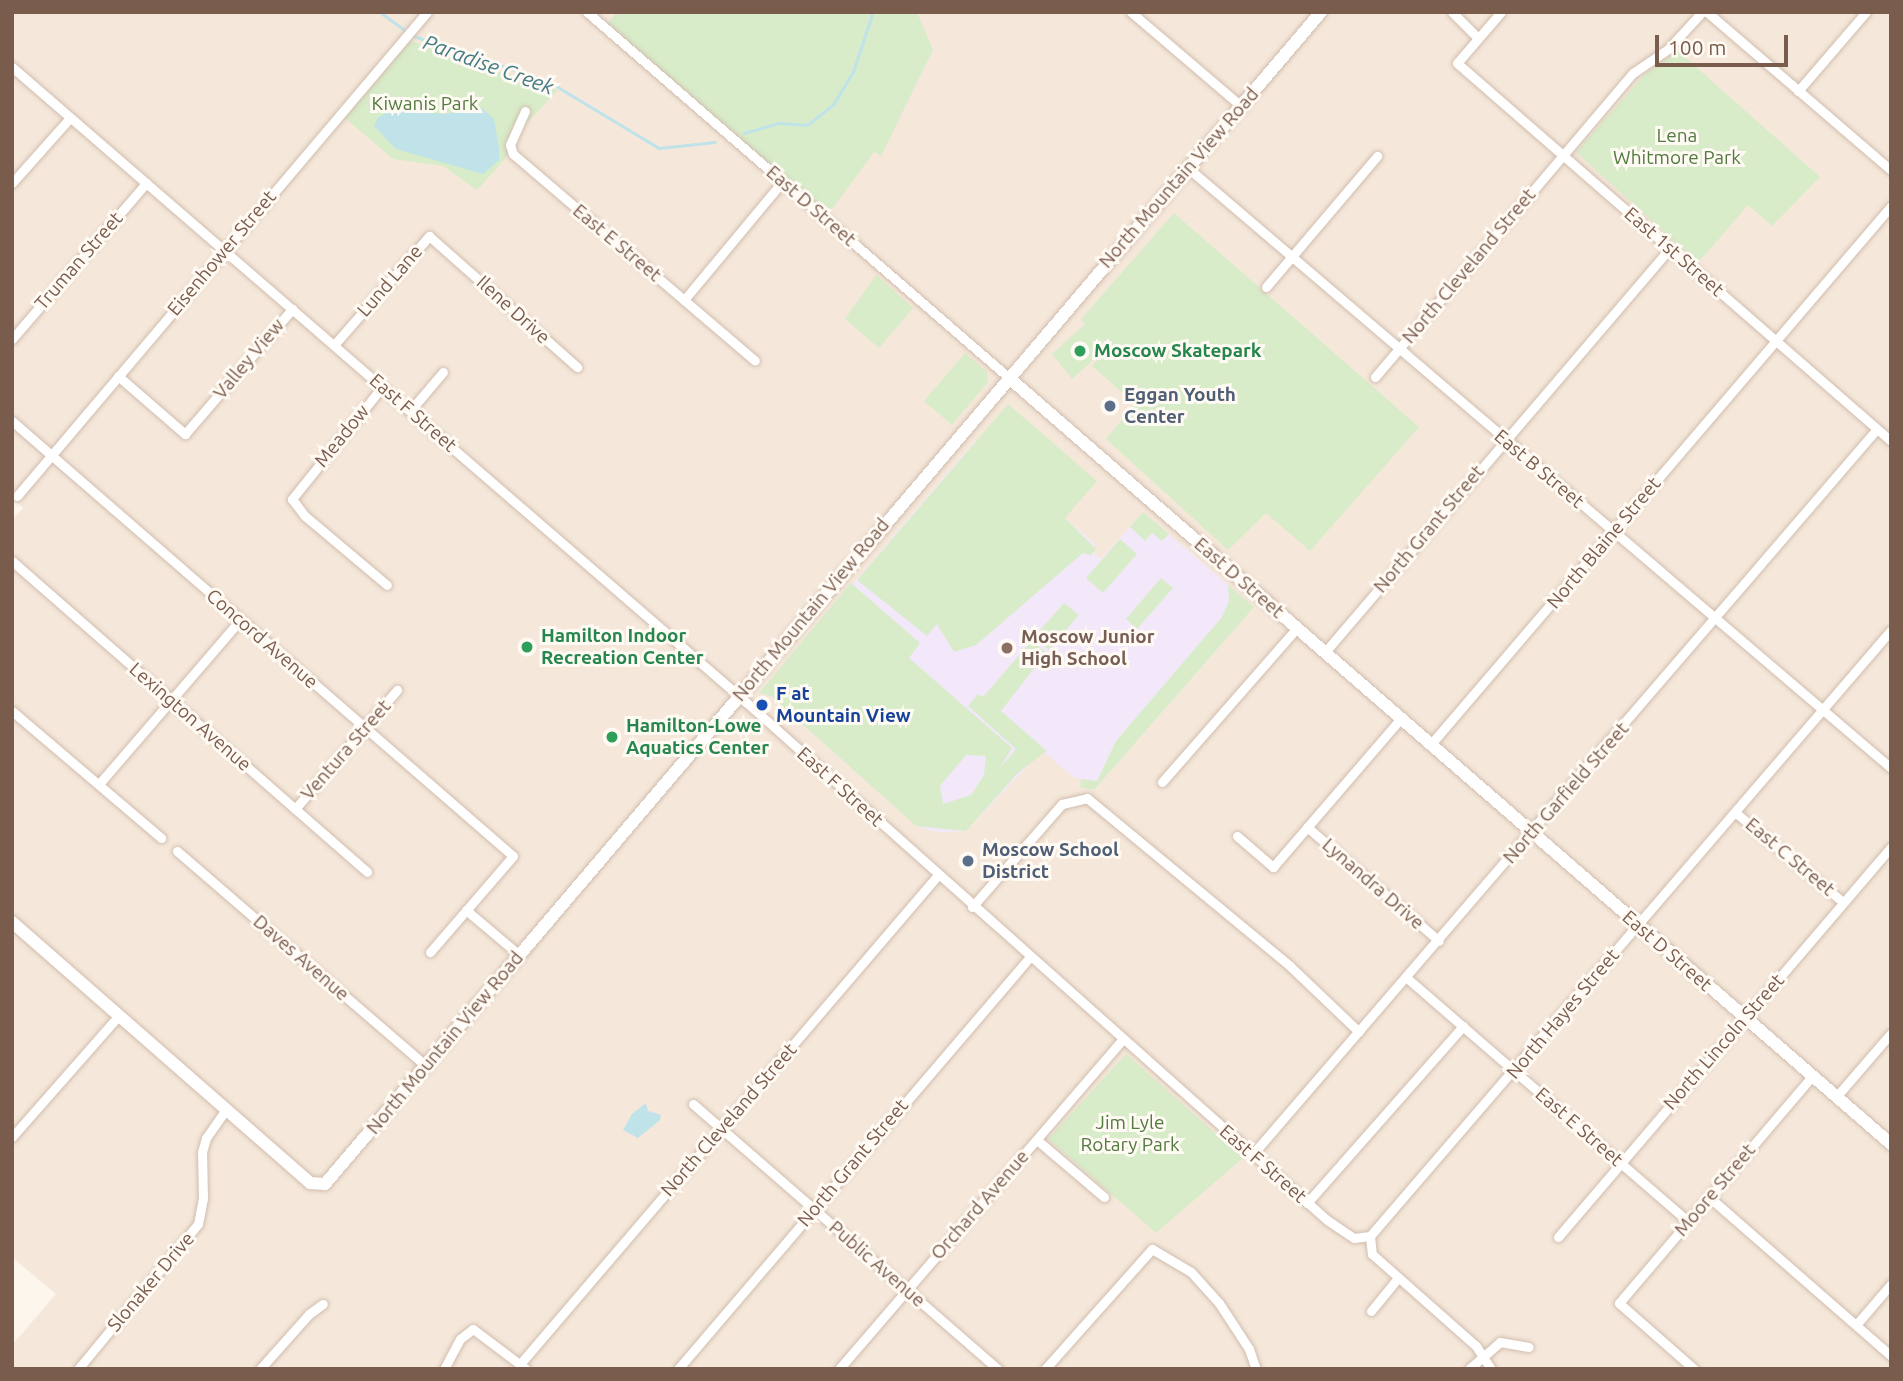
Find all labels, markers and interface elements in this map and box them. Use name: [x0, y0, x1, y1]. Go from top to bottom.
scale bar: [1658, 21, 1791, 65]
water label: Paradise Creek: [420, 29, 558, 99]
text: 100 m: [1668, 35, 1726, 59]
street label: North Mountain View Road: [1094, 83, 1264, 273]
park label: Kiwanis Park: [372, 93, 478, 115]
park label: Lena Whitmore Park: [1613, 125, 1741, 169]
street label: East D Street: [762, 161, 860, 251]
street label: North Cleveland Street: [1397, 184, 1541, 348]
street label: Eisenhower Street: [163, 186, 281, 320]
street label: East E Street: [568, 199, 666, 287]
street label: East 1st Street: [1620, 203, 1728, 301]
street label: Truman Street: [30, 207, 128, 315]
street label: Lund Lane: [353, 240, 427, 322]
street label: Ilene Drive: [472, 271, 554, 349]
street label: Valley View: [209, 314, 289, 404]
place label: Moscow Skatepark: [1094, 340, 1262, 362]
marker: Moscow Skatepark: [1072, 343, 1088, 359]
street label: East F Street: [365, 369, 461, 457]
place label: Eggan Youth Center: [1124, 384, 1236, 428]
marker: Eggan Youth Center: [1102, 398, 1118, 414]
street label: Meadow: [310, 400, 374, 472]
street label: East B Street: [1490, 425, 1588, 513]
street label: North Grant Street: [1369, 460, 1489, 598]
street label: North Blaine Street: [1542, 473, 1666, 613]
street label: North Mountain View Road: [728, 514, 894, 706]
street label: East D Street: [1190, 533, 1288, 623]
street label: Concord Avenue: [202, 584, 322, 694]
place label: Hamilton Indoor Recreation Center: [541, 625, 703, 669]
place label: Moscow Junior High School: [1021, 626, 1155, 670]
marker: Hamilton Indoor Recreation Center: [519, 639, 535, 655]
marker: Moscow Junior High School: [999, 640, 1015, 656]
street label: Lexington Avenue: [124, 658, 256, 776]
place label: F at Mountain View: [776, 683, 911, 727]
street label: Ventura Street: [296, 695, 396, 805]
marker: F at Mountain View: [754, 697, 770, 713]
place label: Hamilton-Lowe Aquatics Center: [626, 715, 769, 759]
street label: North Garfield Street: [1498, 718, 1634, 868]
marker: Hamilton-Lowe Aquatics Center: [604, 729, 620, 745]
street label: East F Street: [792, 742, 888, 832]
street label: East C Street: [1741, 813, 1839, 901]
street label: Lynandra Drive: [1317, 834, 1429, 934]
place label: Moscow School District: [982, 839, 1119, 883]
marker: Moscow School District: [960, 853, 976, 869]
street label: East D Street: [1618, 906, 1716, 996]
street label: Daves Avenue: [248, 910, 354, 1006]
street label: North Hayes Street: [1502, 944, 1624, 1084]
street label: North Mountain View Road: [362, 947, 528, 1139]
street label: North Lincoln Street: [1659, 969, 1789, 1115]
street label: North Cleveland Street: [656, 1039, 802, 1201]
street label: East E Street: [1531, 1083, 1627, 1171]
street label: North Grant Street: [793, 1094, 913, 1232]
park label: Jim Lyle Rotary Park: [1081, 1112, 1179, 1156]
street label: East F Street: [1215, 1120, 1311, 1208]
street label: Moore Street: [1670, 1139, 1760, 1241]
street label: Orchard Avenue: [926, 1145, 1034, 1265]
street label: Public Avenue: [824, 1216, 930, 1312]
street label: Slonaker Drive: [103, 1228, 199, 1336]

